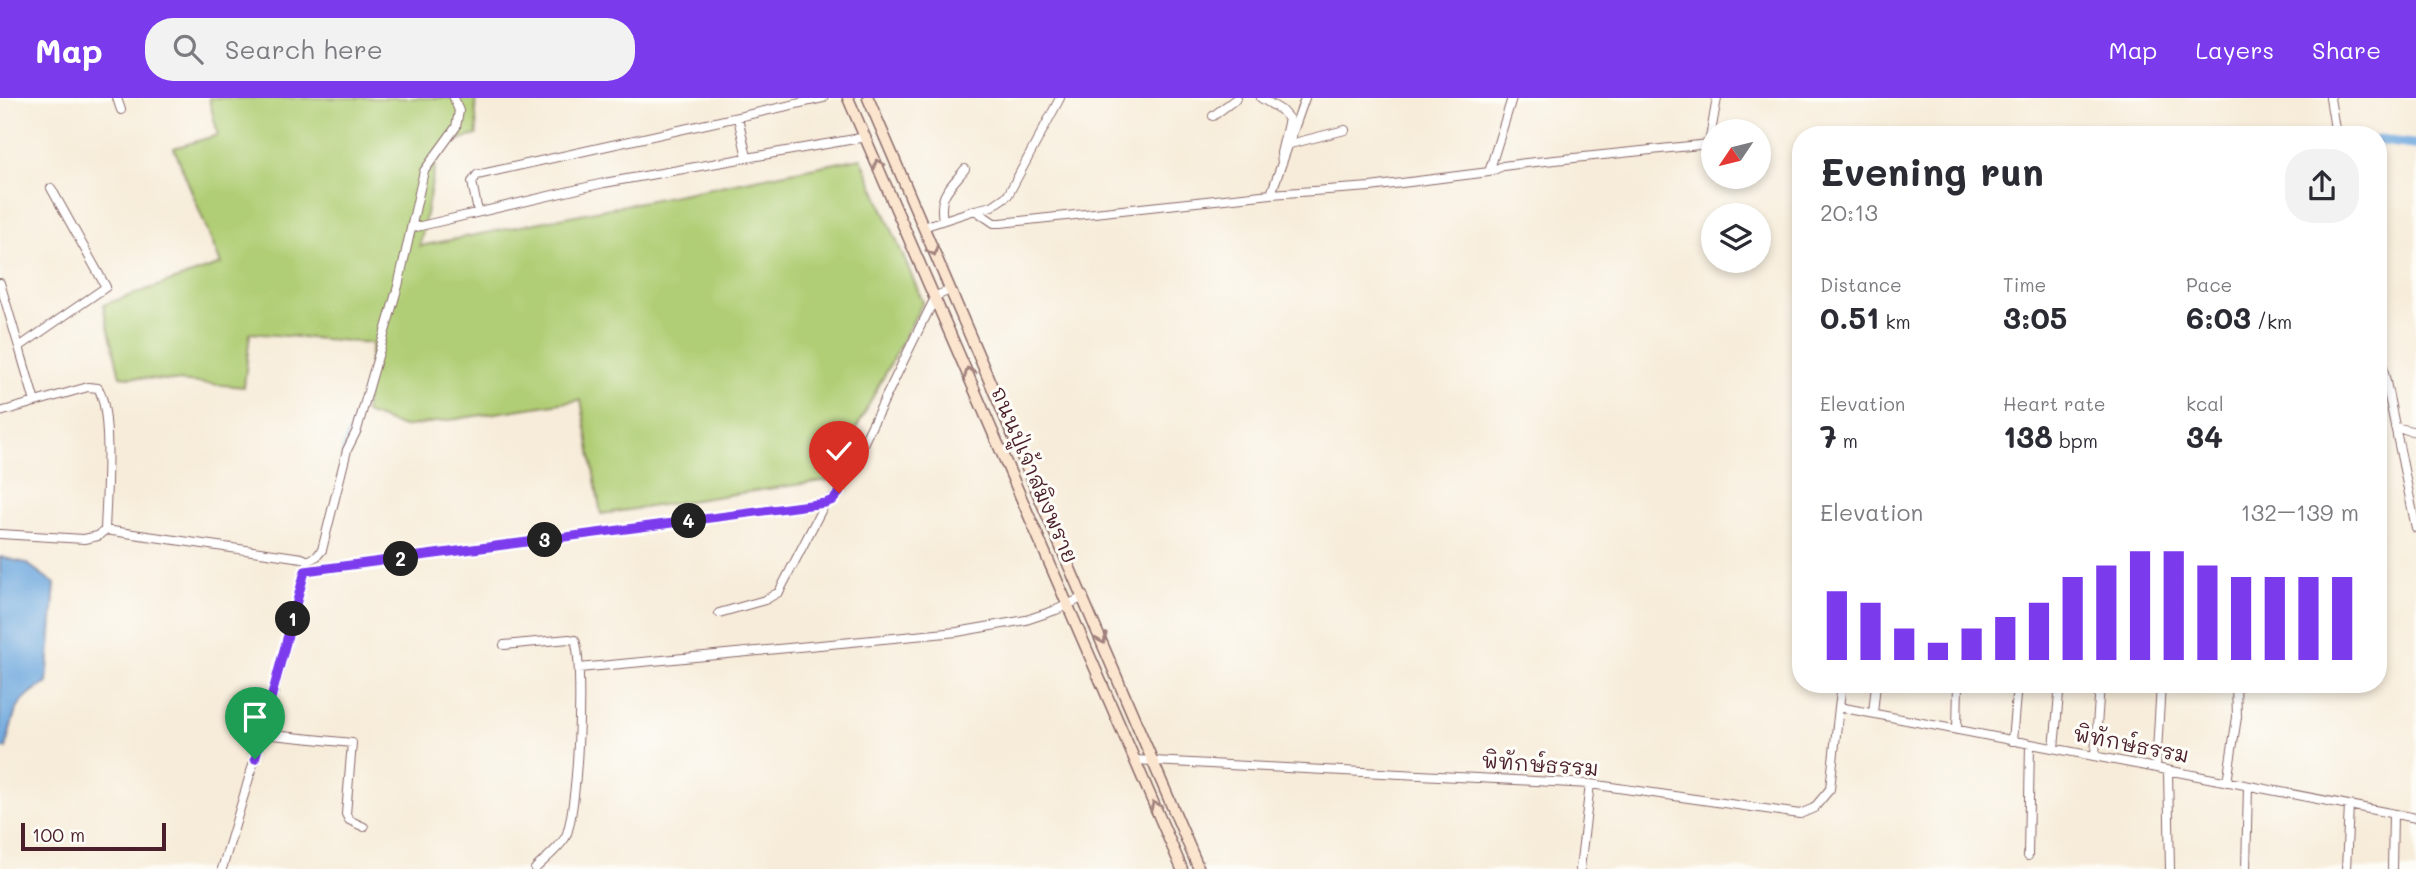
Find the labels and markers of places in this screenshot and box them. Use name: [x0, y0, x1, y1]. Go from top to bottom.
pin: [809, 421, 869, 493]
pin: 4: [672, 504, 706, 538]
pin: 3: [528, 522, 562, 558]
pin: 2: [384, 542, 418, 576]
pin: 1: [276, 602, 310, 636]
pin: [225, 687, 285, 759]

